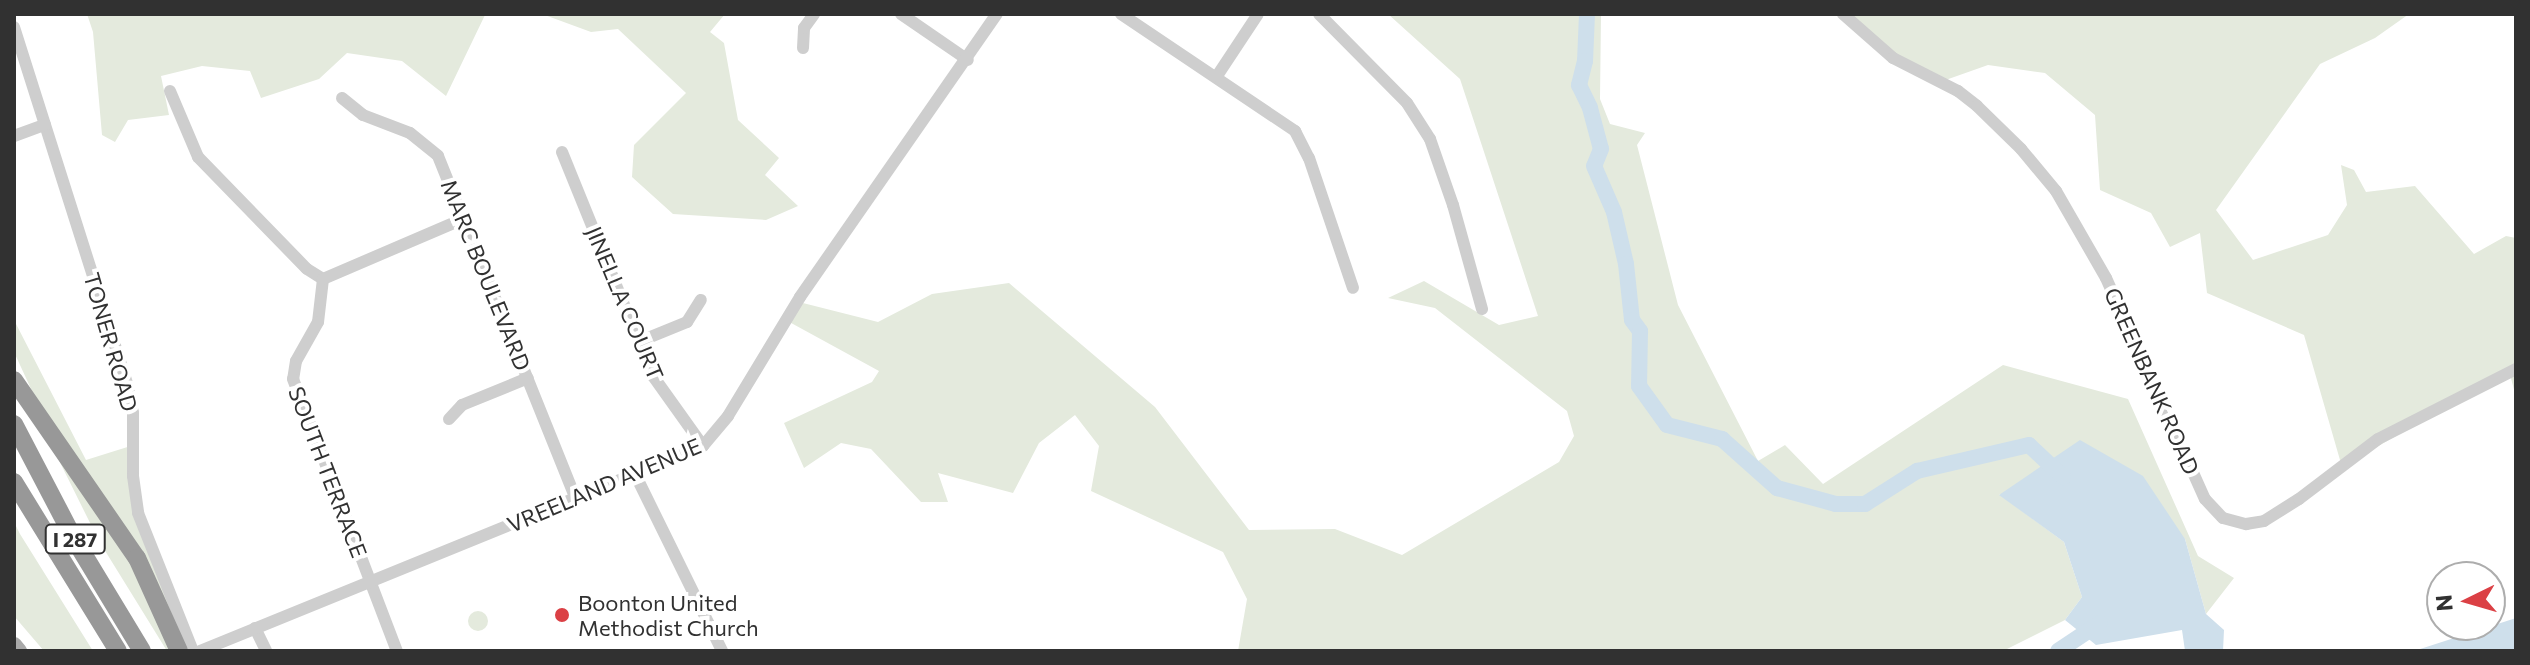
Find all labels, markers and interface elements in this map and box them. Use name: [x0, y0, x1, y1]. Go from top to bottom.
street label: MARC BOULEVARD: [436, 176, 536, 374]
street label: JINELLA COURT: [581, 222, 669, 384]
street label: TONER ROAD: [79, 270, 143, 414]
street label: GREENBANK ROAD: [2099, 284, 2205, 478]
street label: SOUTH TERRACE: [283, 383, 373, 561]
street label: VREELAND AVENUE: [503, 432, 705, 538]
road number: I 287: [43, 523, 107, 555]
north arrow: [2426, 561, 2506, 641]
place label: Boonton United Methodist Church: [578, 589, 759, 640]
text: N: [2429, 594, 2458, 612]
marker: Boonton United Methodist Church: [553, 606, 571, 624]

